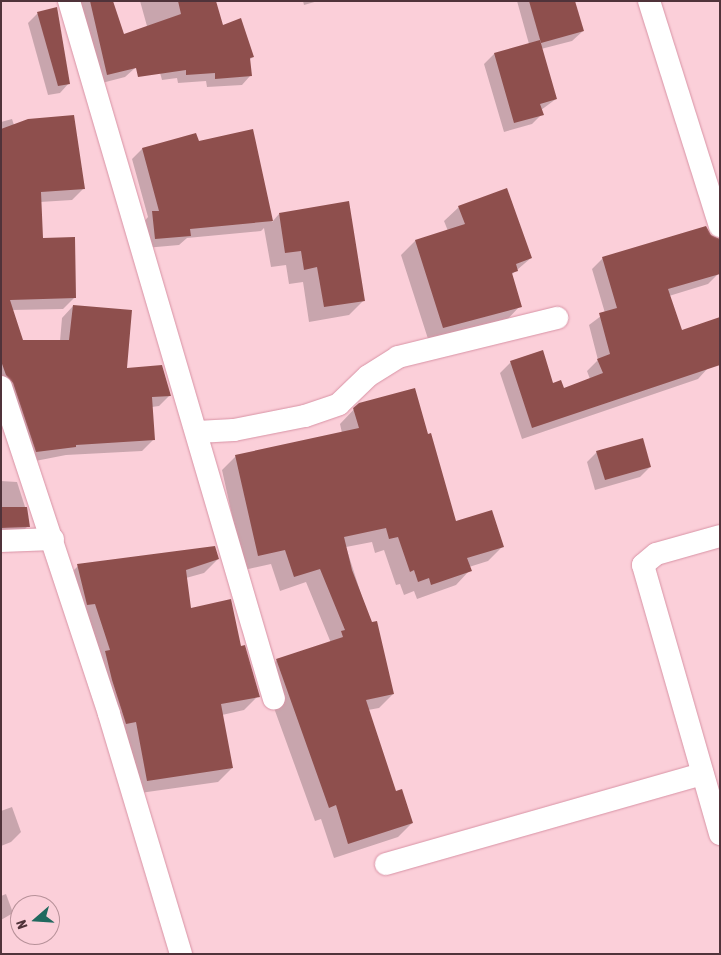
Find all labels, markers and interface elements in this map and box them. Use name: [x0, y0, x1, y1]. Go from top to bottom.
north arrow: [10, 895, 60, 945]
text: N: [13, 918, 31, 931]

